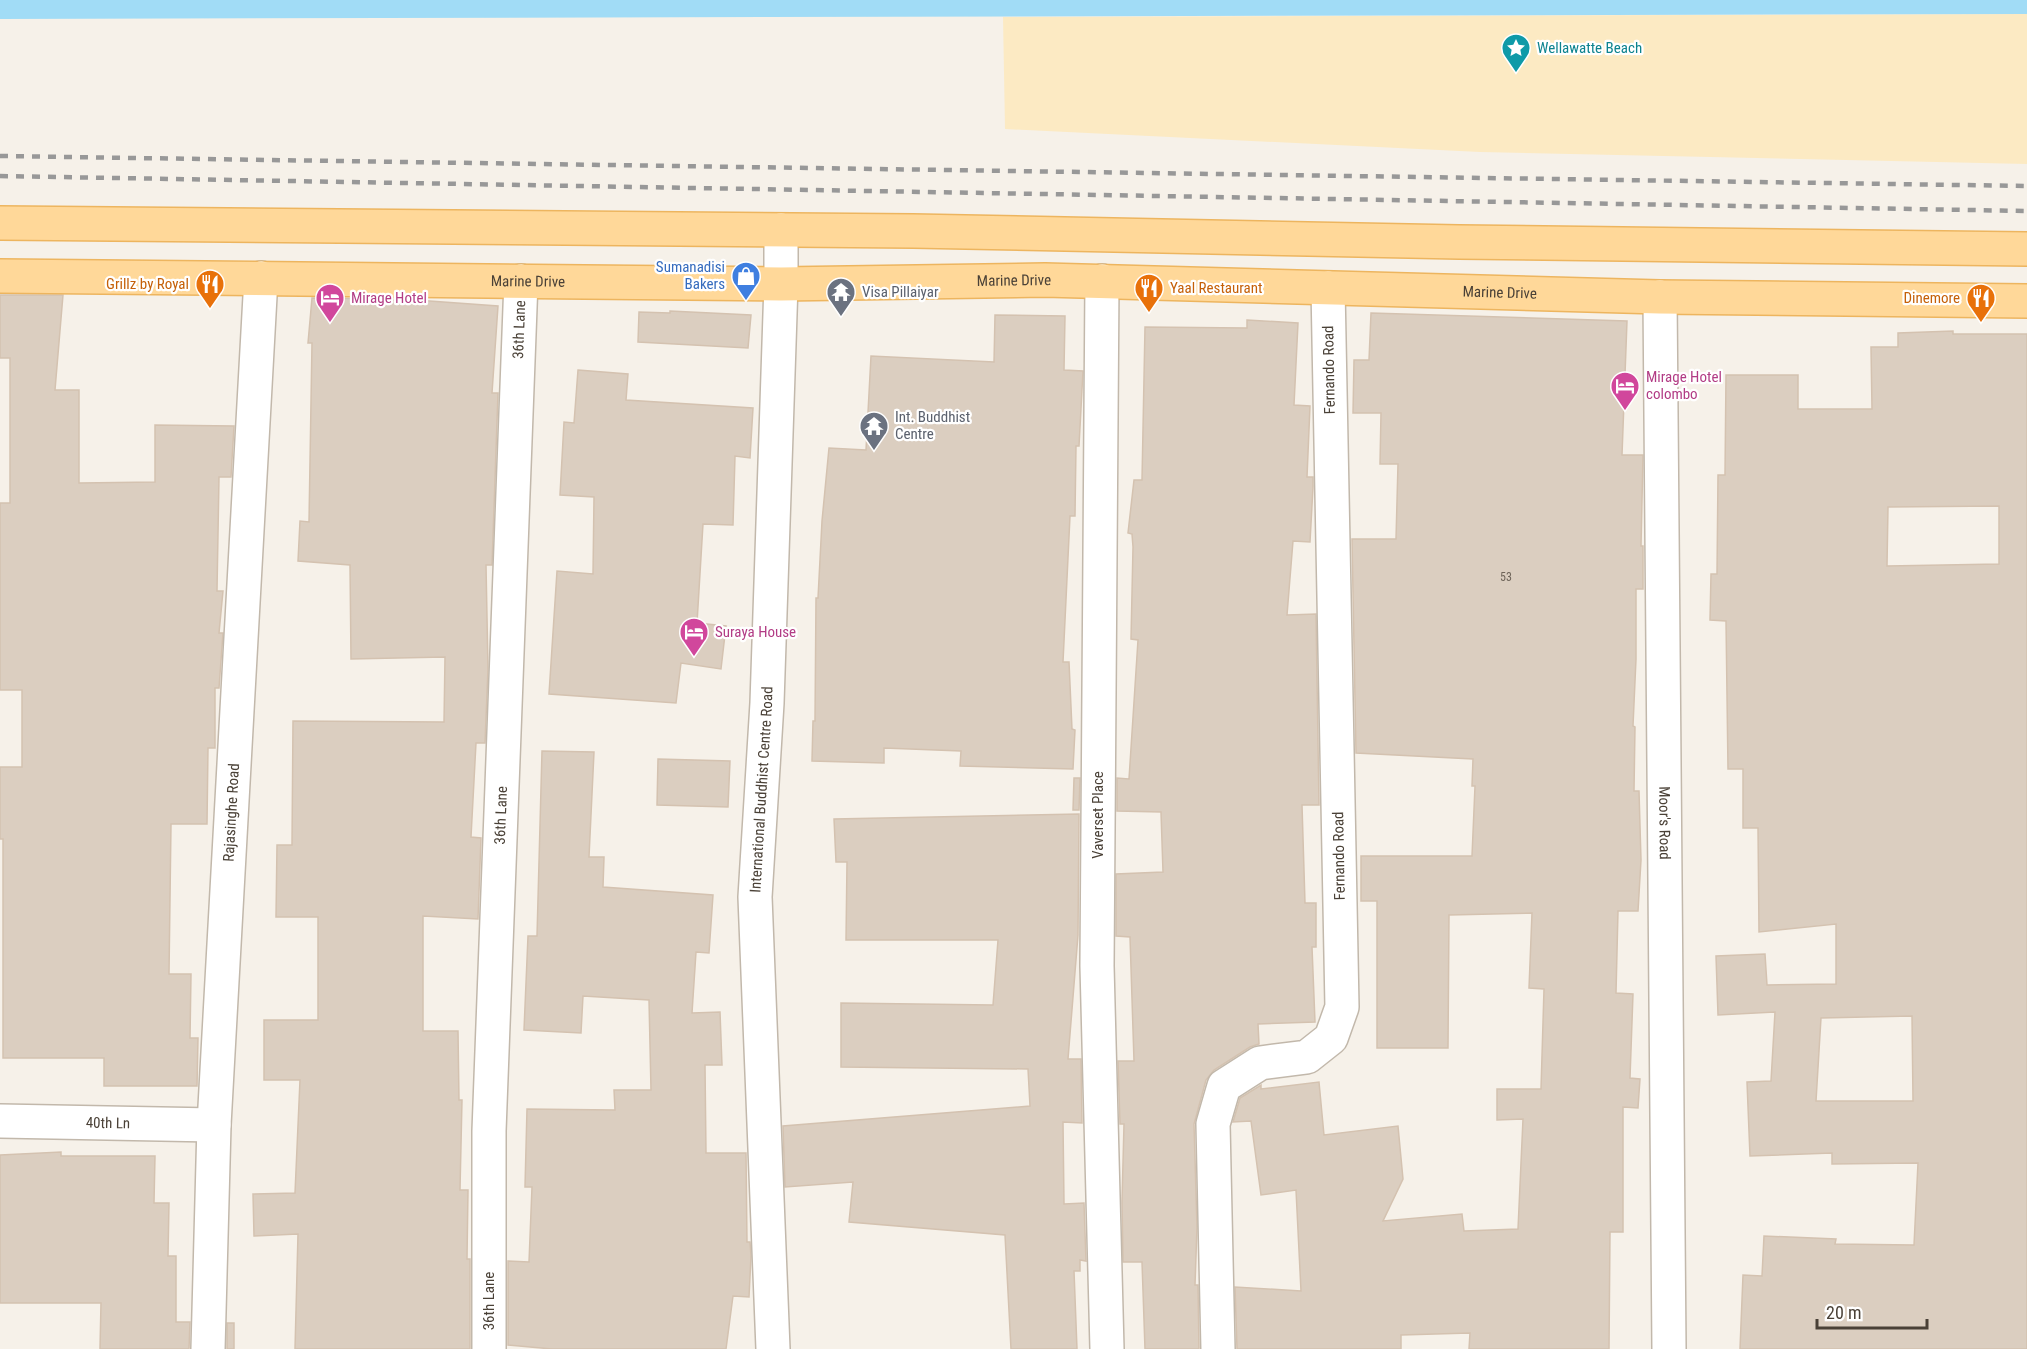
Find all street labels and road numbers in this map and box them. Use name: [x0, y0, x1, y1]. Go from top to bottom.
street label: Marine Drive: [977, 271, 1051, 290]
street label: Marine Drive: [491, 272, 565, 291]
street label: Marine Drive: [1462, 283, 1537, 303]
street label: 36th Lane: [509, 300, 529, 359]
street label: Fernando Road: [1319, 325, 1339, 415]
street label: International Buddhist Centre Road: [746, 686, 777, 893]
street label: Rajasinghe Road: [220, 763, 243, 862]
street label: Vaverset Place: [1089, 771, 1107, 859]
street label: 36th Lane: [491, 786, 511, 845]
street label: Moor's Road: [1655, 786, 1674, 860]
street label: Fernando Road: [1329, 811, 1349, 901]
street label: 40th Ln: [86, 1114, 130, 1132]
street label: 36th Lane: [480, 1272, 498, 1330]

